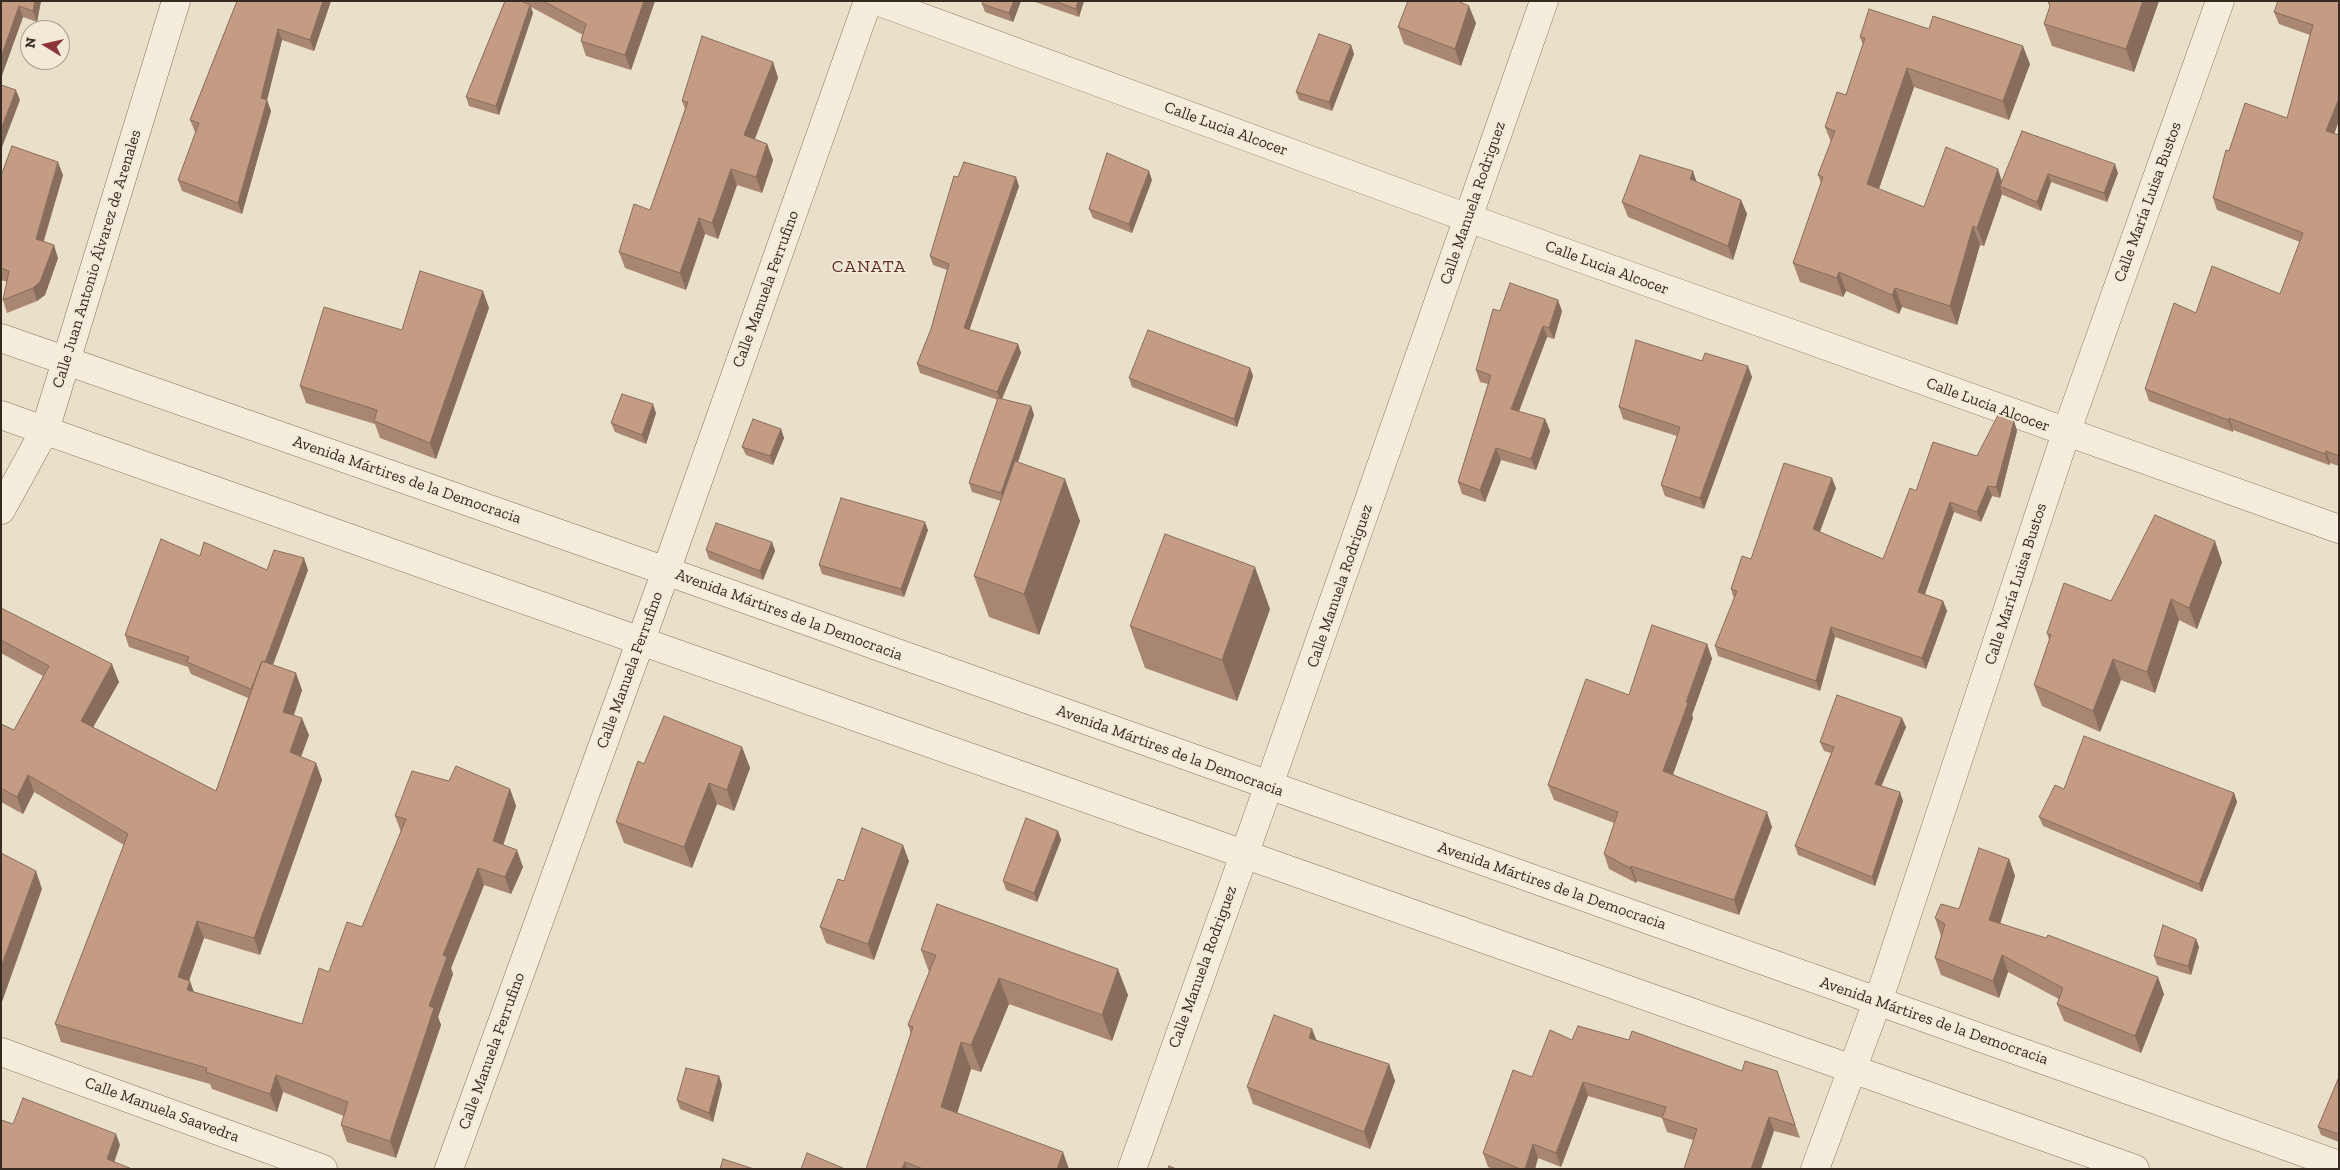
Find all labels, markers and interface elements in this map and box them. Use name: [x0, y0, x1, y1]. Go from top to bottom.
north arrow: [20, 20, 70, 70]
text: N: [21, 36, 40, 49]
street label: Calle Lucia Alcocer: [1161, 98, 1291, 160]
street label: Calle Manuela Rodriguez: [1436, 119, 1510, 287]
street label: Calle María Luisa Bustos: [2110, 119, 2186, 285]
street label: Calle Juan Antonio Álvarez de Arenales: [48, 127, 146, 391]
street label: Calle Manuela Ferrufino: [729, 208, 803, 370]
street label: Calle Lucia Alcocer: [1542, 237, 1672, 299]
district label: CANATA: [831, 256, 907, 278]
street label: Calle Lucia Alcocer: [1923, 374, 2053, 436]
street label: Avenida Mártires de la Democracia: [290, 432, 524, 528]
street label: Calle María Luisa Bustos: [1981, 501, 2051, 667]
street label: Calle Manuela Rodriguez: [1303, 502, 1377, 670]
street label: Avenida Mártires de la Democracia: [673, 565, 905, 665]
street label: Calle Manuela Ferrufino: [593, 589, 667, 751]
street label: Avenida Mártires de la Democracia: [1054, 701, 1286, 801]
street label: Avenida Mártires de la Democracia: [1435, 838, 1669, 934]
street label: Calle Manuela Rodriguez: [1165, 883, 1241, 1051]
street label: Calle Manuela Ferrufino: [455, 970, 529, 1132]
street label: Avenida Mártires de la Democracia: [1817, 973, 2051, 1069]
street label: Calle Manuela Saavedra: [82, 1073, 242, 1147]

